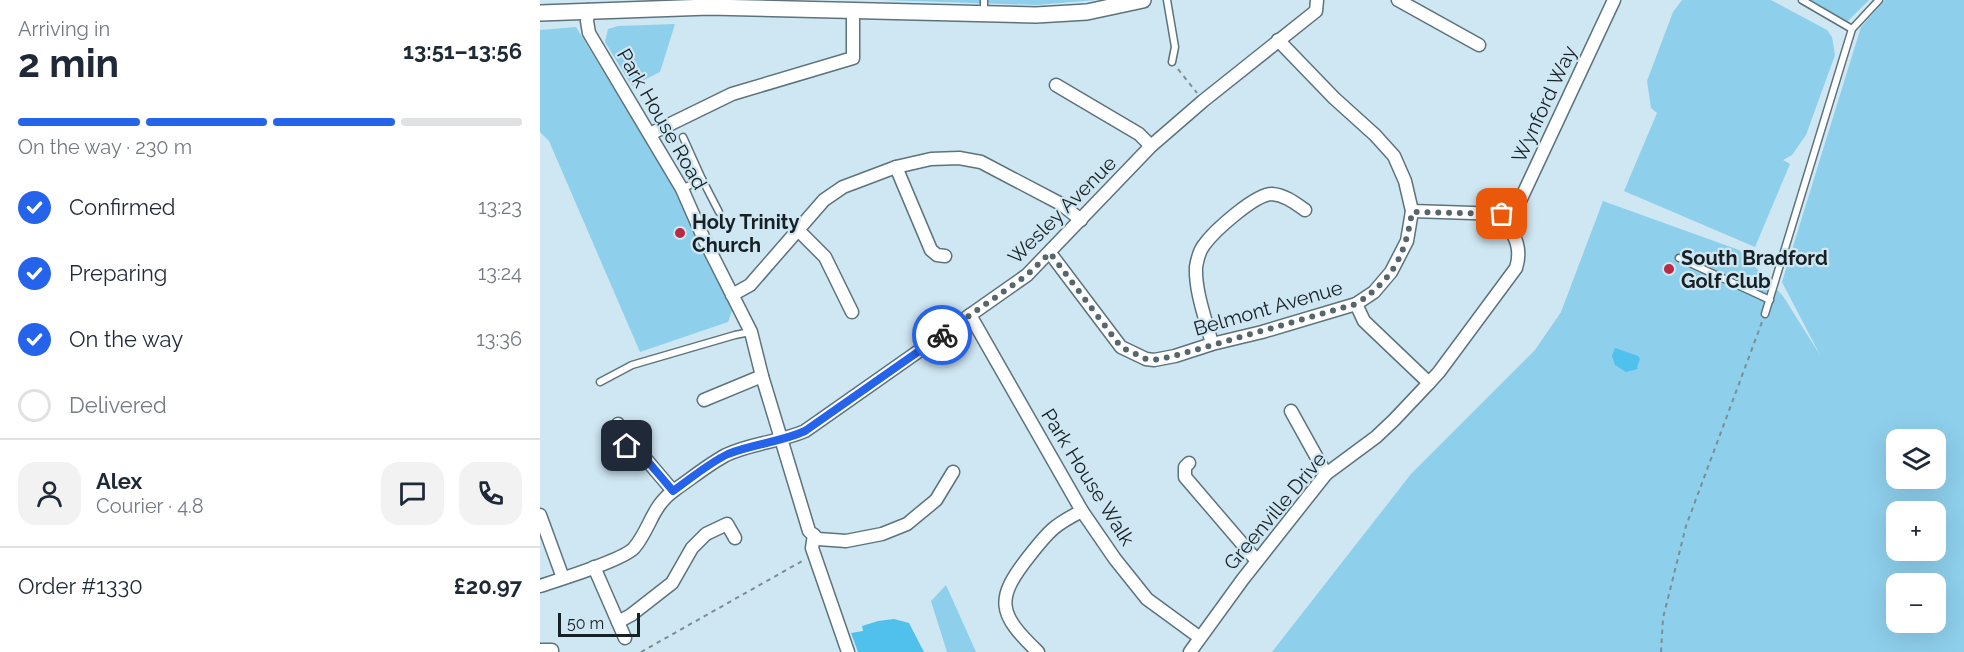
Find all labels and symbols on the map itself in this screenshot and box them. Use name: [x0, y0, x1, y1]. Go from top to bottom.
street label: Wynford Way: [1506, 42, 1582, 166]
street label: Park House Road: [612, 44, 712, 194]
street label: Wesley Avenue: [1003, 151, 1121, 269]
pin: [1476, 188, 1527, 239]
place label: Holy Trinity Church: [692, 210, 799, 257]
marker: Holy Trinity Church: [673, 226, 687, 240]
place label: South Bradford Golf Club: [1681, 246, 1828, 293]
marker: South Bradford Golf Club: [1662, 262, 1676, 276]
street label: Belmont Avenue: [1191, 275, 1345, 341]
courier: [912, 305, 972, 365]
street label: Park House Walk: [1036, 404, 1140, 550]
pin: [601, 420, 652, 471]
street label: Greenville Drive: [1219, 447, 1331, 575]
scale bar: [558, 610, 640, 638]

